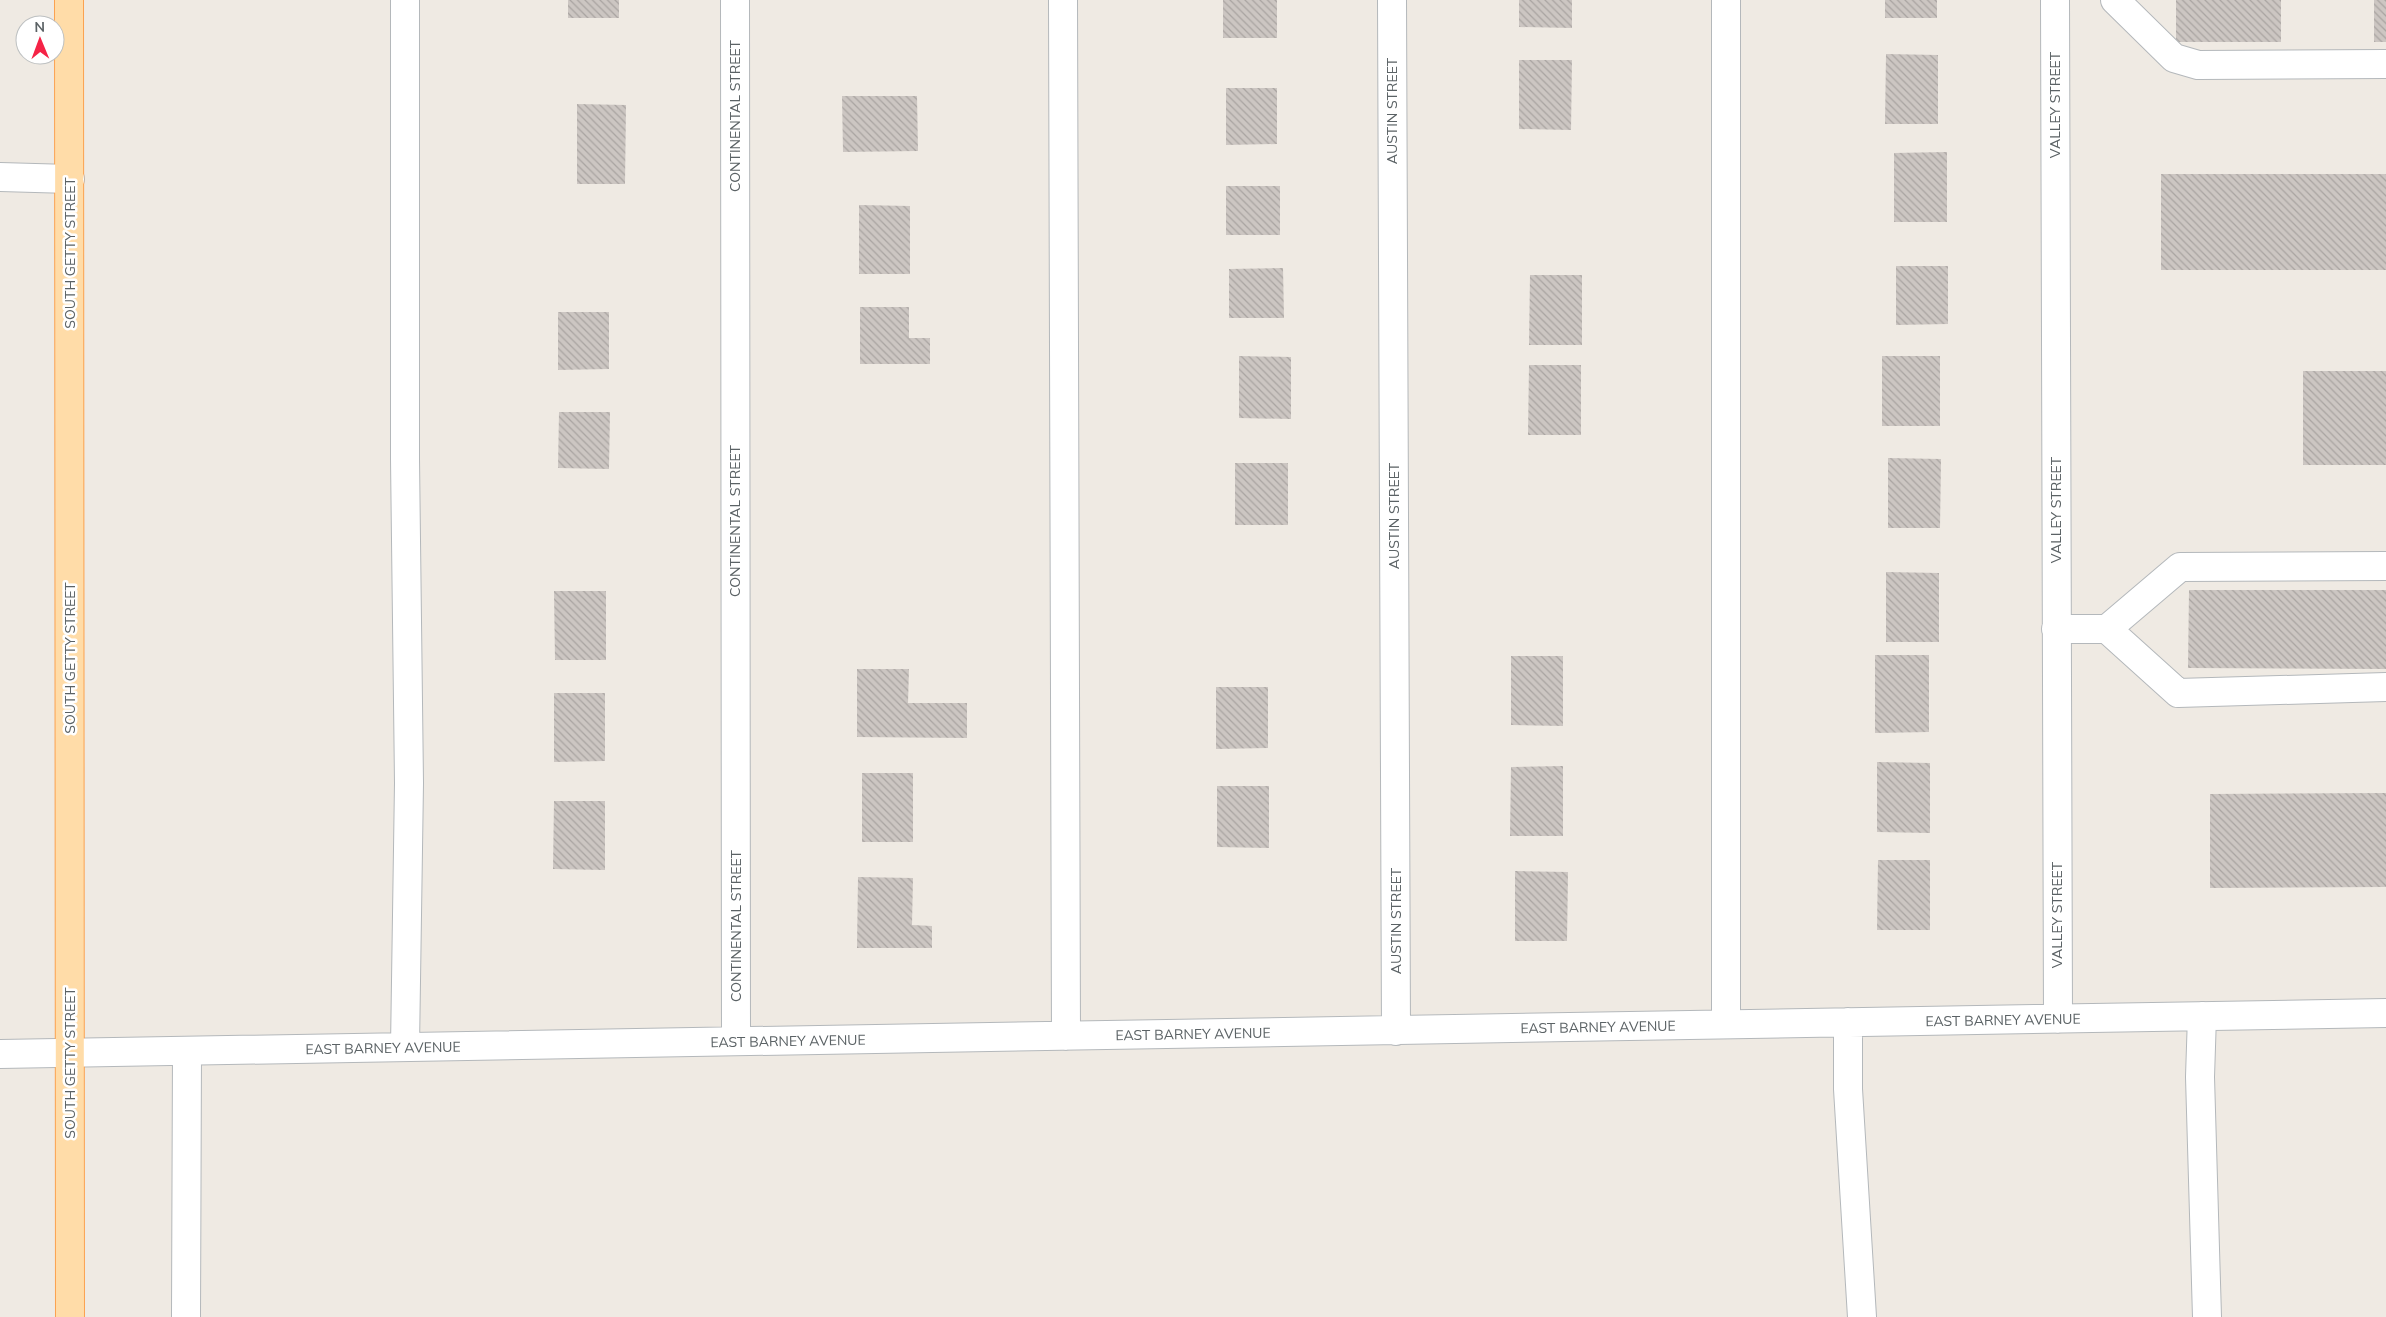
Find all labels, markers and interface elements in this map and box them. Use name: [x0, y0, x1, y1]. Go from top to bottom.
north arrow: [15, 15, 65, 65]
text: N: [34, 18, 45, 36]
street label: CONTINENTAL STREET: [726, 39, 744, 192]
street label: VALLEY STREET: [2046, 51, 2064, 158]
street label: AUSTIN STREET: [1383, 57, 1401, 164]
street label: SOUTH GETTY STREET: [61, 177, 79, 329]
street label: CONTINENTAL STREET: [726, 444, 744, 597]
street label: VALLEY STREET: [2047, 456, 2065, 563]
street label: AUSTIN STREET: [1385, 462, 1403, 569]
street label: SOUTH GETTY STREET: [61, 582, 79, 734]
street label: CONTINENTAL STREET: [727, 849, 745, 1002]
street label: VALLEY STREET: [2048, 861, 2066, 968]
street label: AUSTIN STREET: [1387, 867, 1405, 974]
street label: SOUTH GETTY STREET: [61, 987, 79, 1139]
street label: EAST BARNEY AVENUE: [1925, 1010, 2081, 1030]
street label: EAST BARNEY AVENUE: [1520, 1017, 1676, 1037]
street label: EAST BARNEY AVENUE: [1115, 1024, 1271, 1044]
street label: EAST BARNEY AVENUE: [710, 1031, 866, 1051]
street label: EAST BARNEY AVENUE: [305, 1038, 461, 1058]

